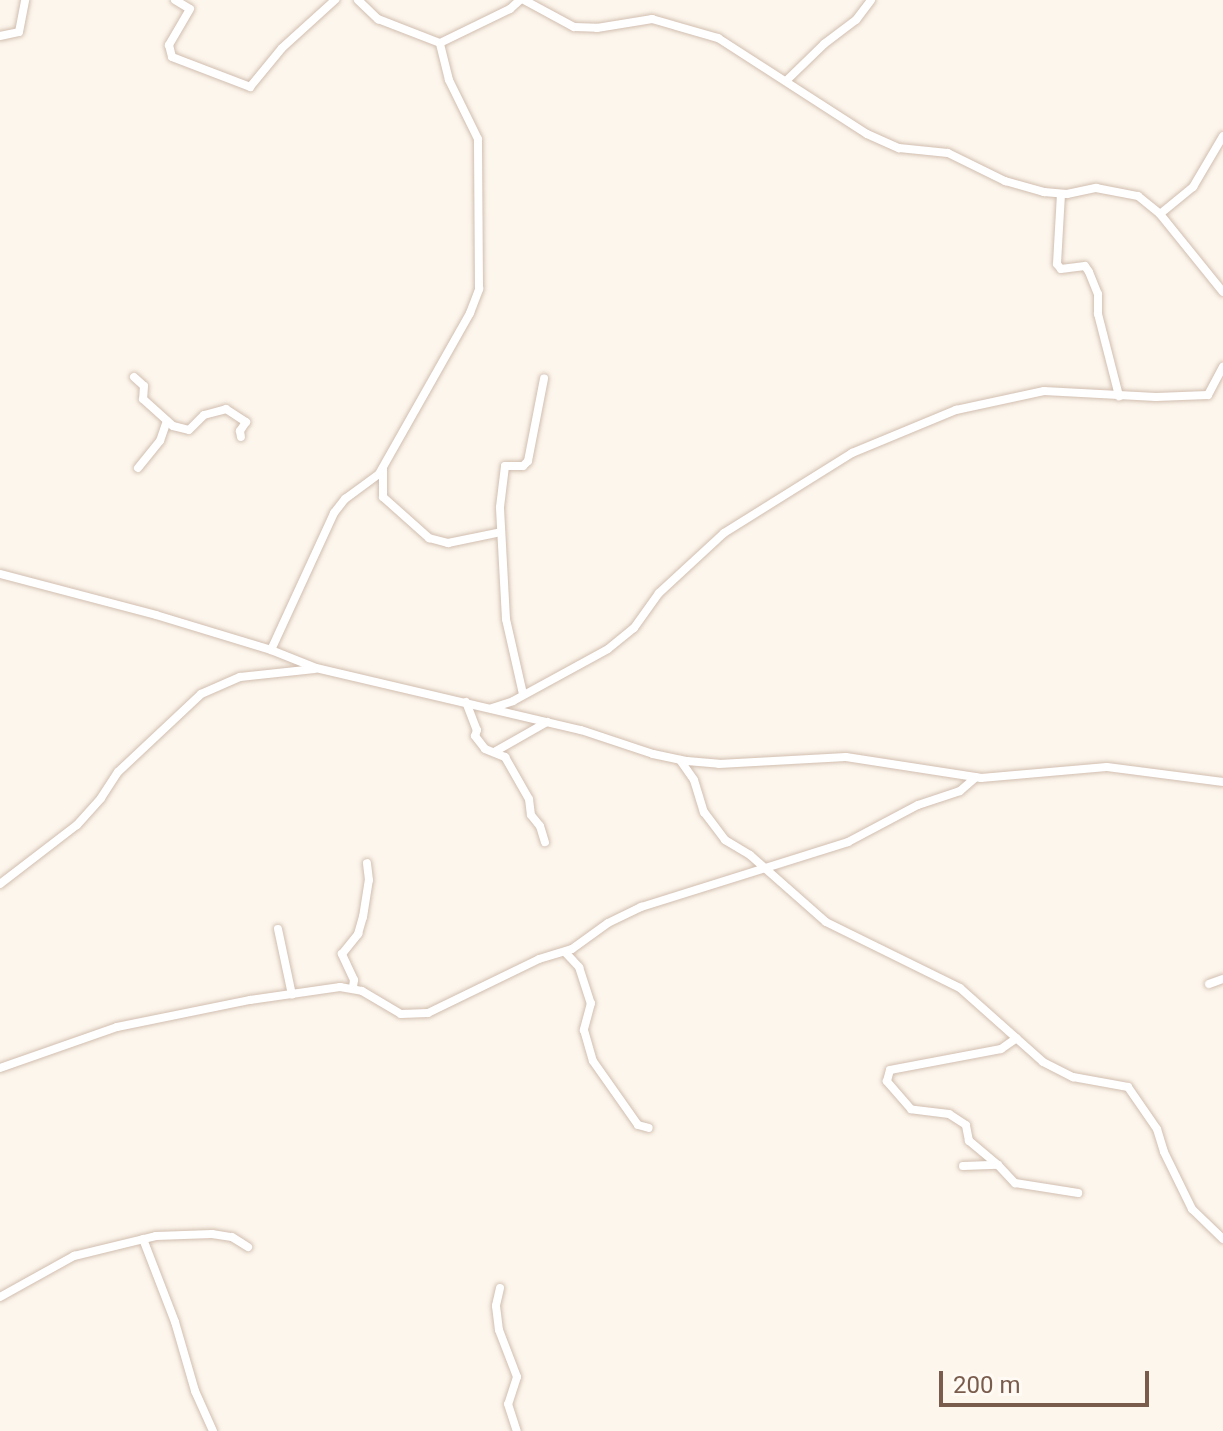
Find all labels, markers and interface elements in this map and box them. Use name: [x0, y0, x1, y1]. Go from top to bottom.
scale bar: [943, 1355, 1153, 1405]
text: 200 m: [953, 1371, 1020, 1399]

